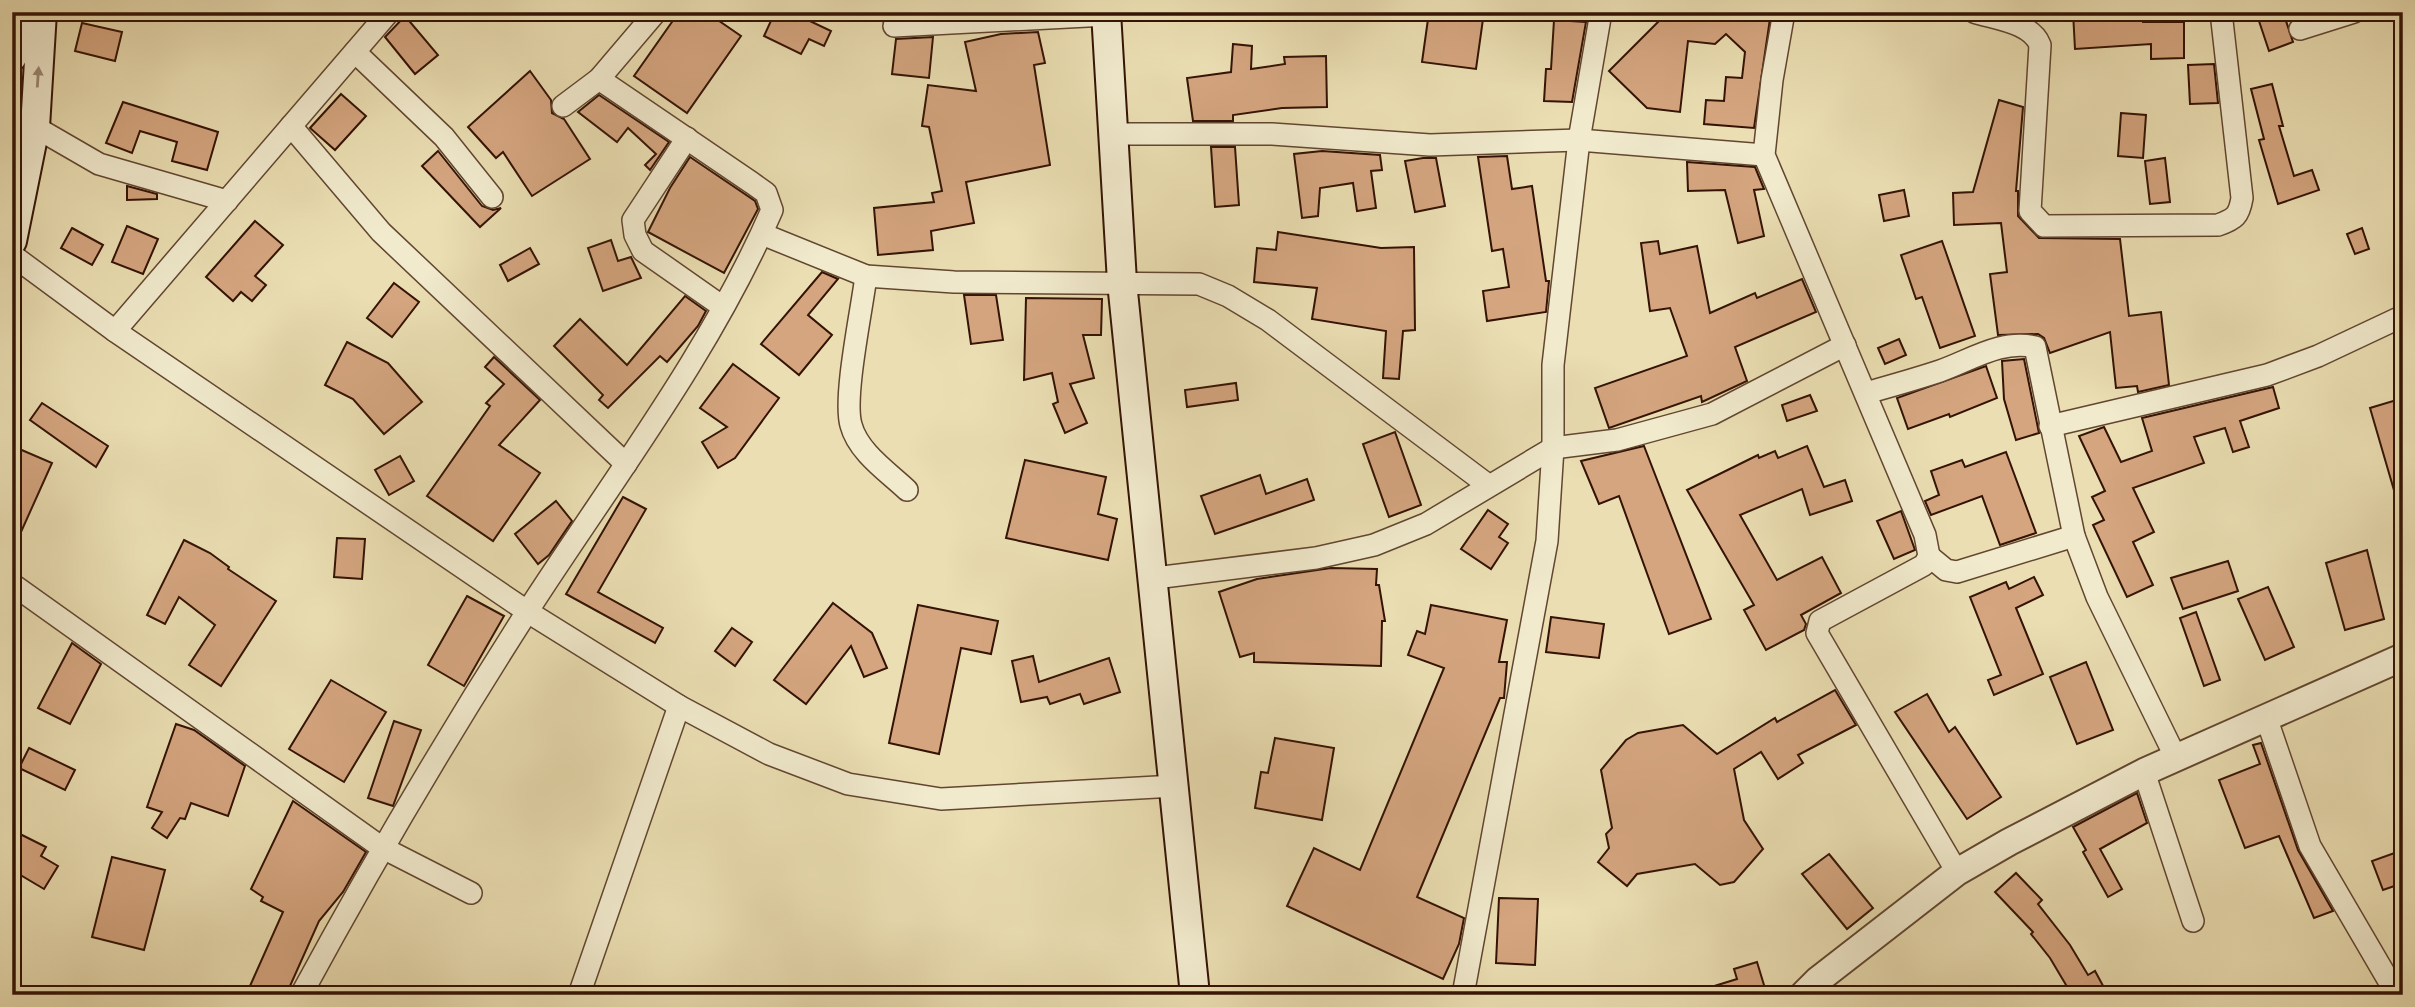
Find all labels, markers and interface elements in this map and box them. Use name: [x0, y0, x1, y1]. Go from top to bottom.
one-way arrow: [33, 66, 44, 88]

